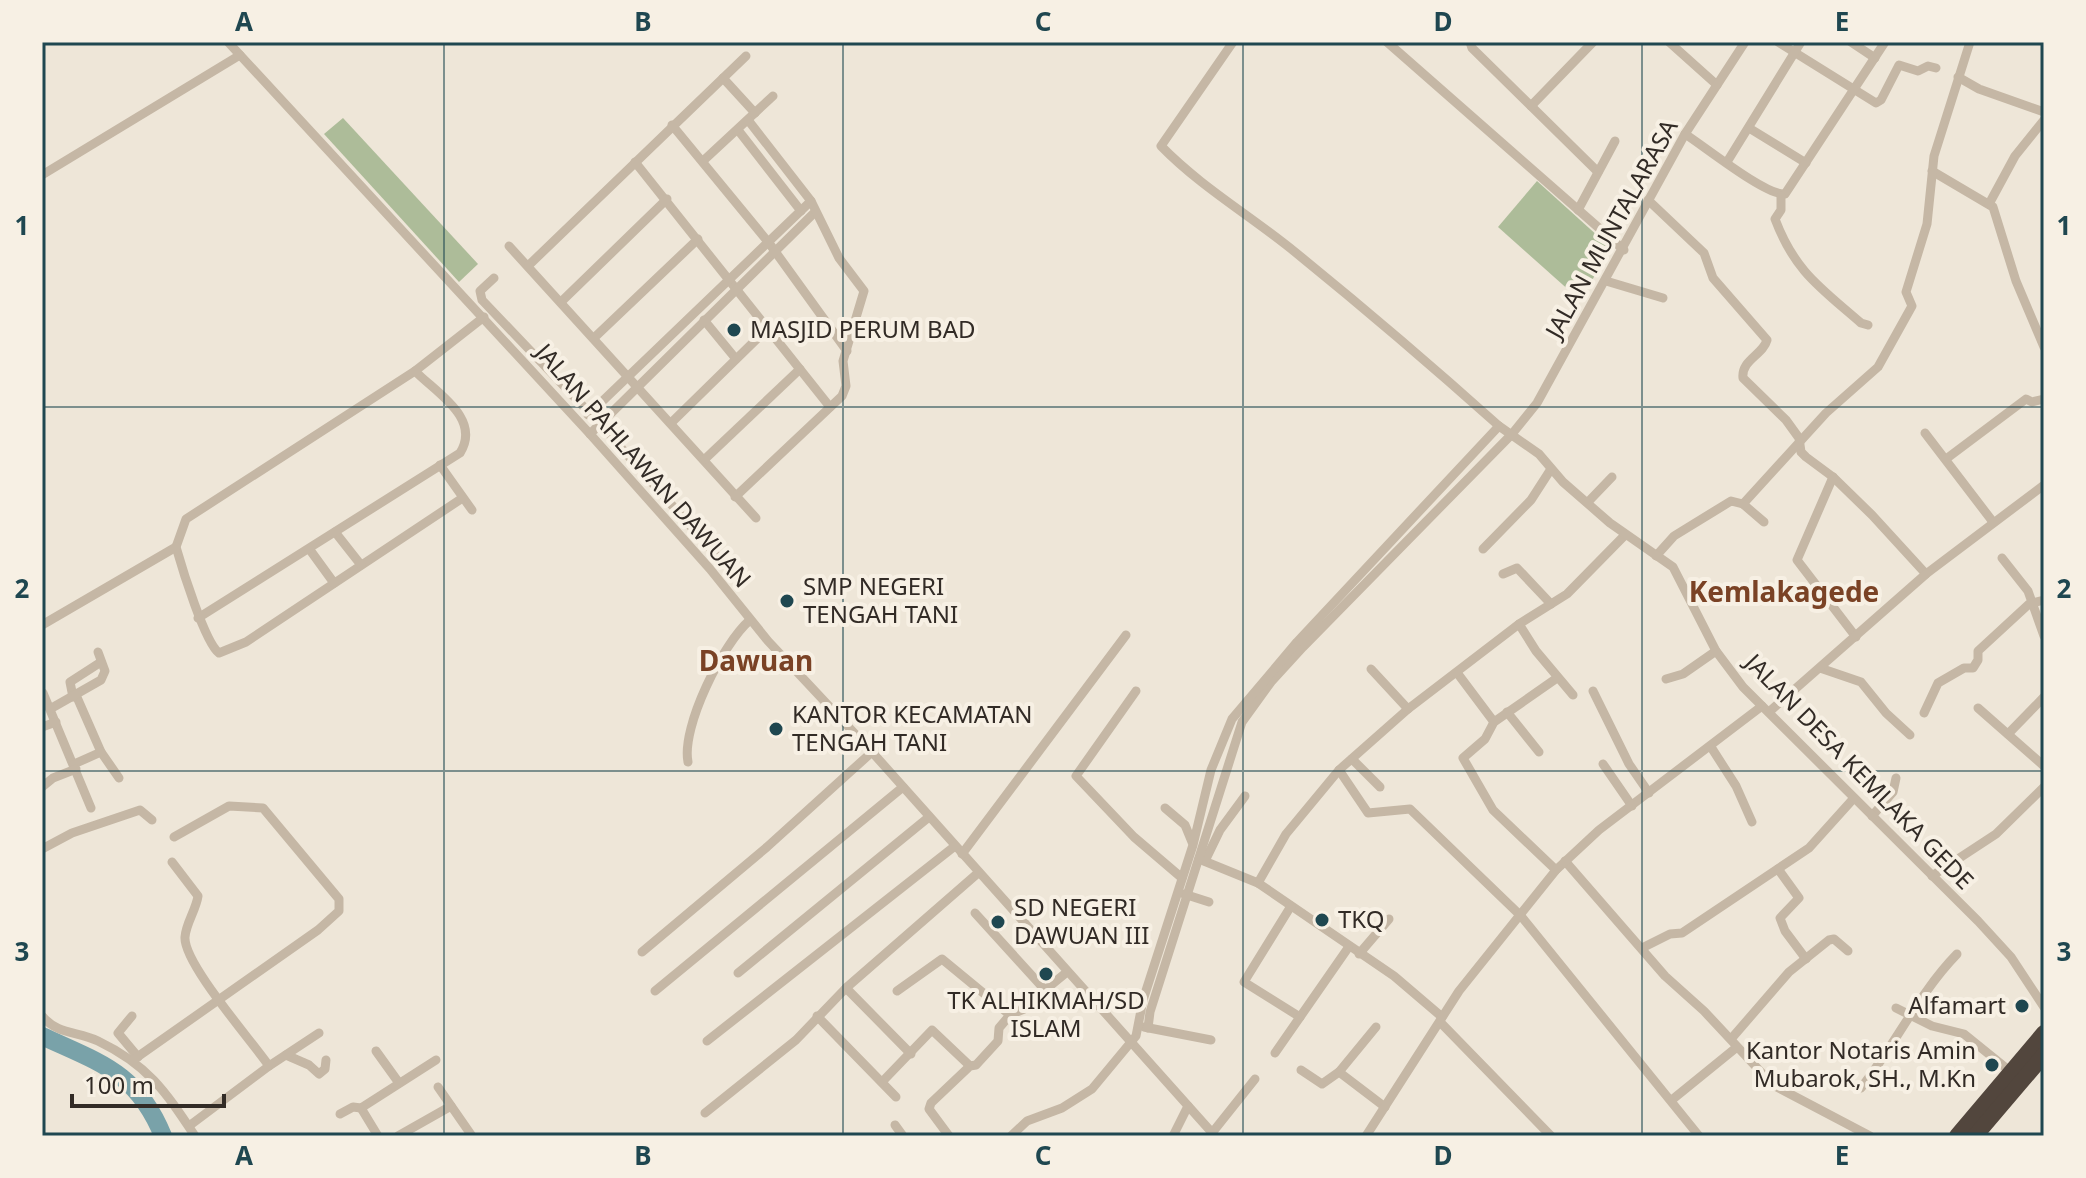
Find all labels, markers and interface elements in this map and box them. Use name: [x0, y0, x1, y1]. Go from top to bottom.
text: A: [235, 3, 253, 39]
text: B: [634, 3, 652, 39]
text: C: [1035, 3, 1051, 39]
text: D: [1433, 3, 1453, 39]
text: E: [1835, 3, 1849, 39]
street label: JALAN MUNTALARASA: [1536, 112, 1685, 345]
text: 1: [15, 207, 29, 243]
text: 1: [2057, 207, 2071, 243]
place label: MASJID PERUM BAD: [750, 312, 976, 345]
marker: MASJID PERUM BAD: [725, 321, 743, 339]
street label: JALAN PAHLAWAN DAWUAN: [528, 334, 759, 594]
place label: SMP NEGERI TENGAH TANI: [803, 569, 958, 630]
text: 2: [15, 570, 30, 606]
text: 2: [2057, 570, 2072, 606]
district label: Kemlakagede: [1689, 572, 1879, 610]
marker: SMP NEGERI TENGAH TANI: [778, 592, 796, 610]
district label: Dawuan: [699, 641, 813, 679]
street label: JALAN DESA KEMLAKA GEDE: [1737, 644, 1982, 896]
place label: KANTOR KECAMATAN TENGAH TANI: [792, 697, 1033, 758]
marker: KANTOR KECAMATAN TENGAH TANI: [767, 720, 785, 738]
place label: SD NEGERI DAWUAN III: [1014, 890, 1149, 951]
place label: TKQ: [1338, 902, 1384, 935]
marker: TKQ: [1313, 911, 1331, 929]
marker: SD NEGERI DAWUAN III: [989, 913, 1007, 931]
text: 3: [15, 933, 29, 969]
text: 3: [2057, 933, 2071, 969]
marker: TK ALHIKMAH/SD ISLAM: [1037, 965, 1055, 983]
place label: TK ALHIKMAH/SD ISLAM: [947, 983, 1145, 1044]
place label: Alfamart: [1908, 988, 2006, 1021]
marker: Alfamart: [2013, 997, 2031, 1015]
place label: Kantor Notaris Amin Mubarok, SH., M.Kn: [1746, 1033, 1976, 1094]
marker: Kantor Notaris Amin Mubarok, SH., M.Kn: [1983, 1056, 2001, 1074]
scale bar: [72, 1058, 224, 1108]
text: 100 m: [84, 1068, 154, 1101]
text: A: [235, 1137, 253, 1173]
text: B: [634, 1137, 652, 1173]
text: C: [1035, 1137, 1051, 1173]
text: D: [1433, 1137, 1453, 1173]
text: E: [1835, 1137, 1849, 1173]

